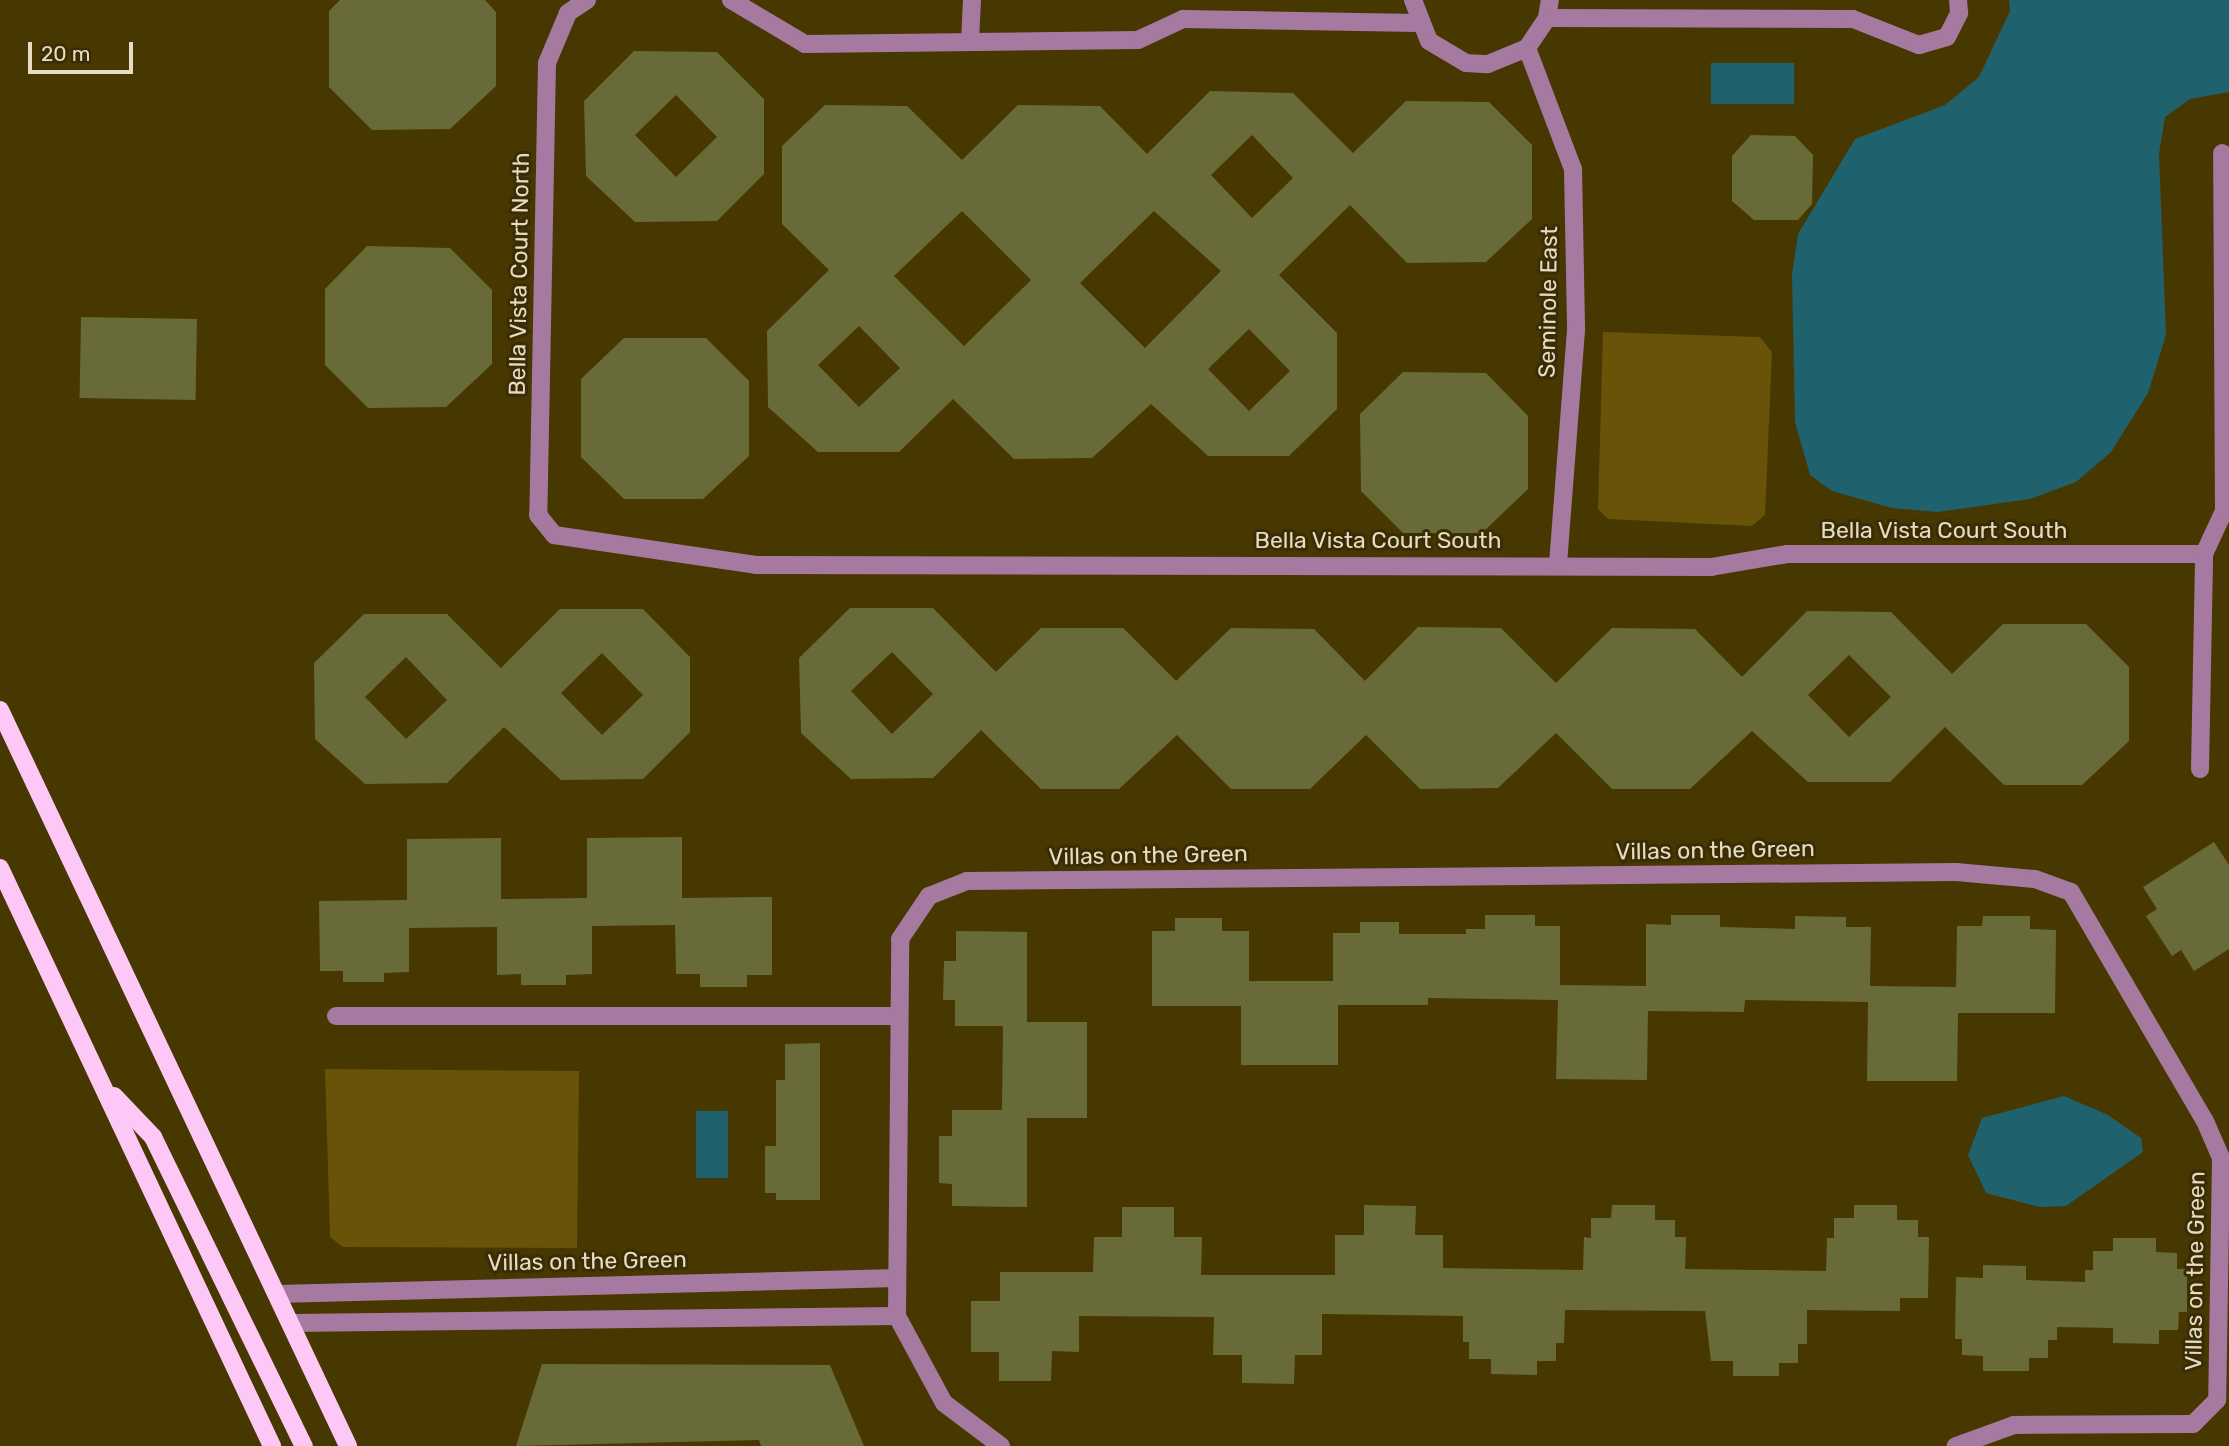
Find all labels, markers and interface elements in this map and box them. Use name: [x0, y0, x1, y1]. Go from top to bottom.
scale bar: [32, 28, 136, 72]
text: 20 m: [41, 41, 90, 66]
street label: Bella Vista Court North: [503, 152, 535, 396]
street label: Seminole East: [1533, 226, 1563, 378]
street label: Bella Vista Court South: [1820, 516, 2068, 544]
street label: Bella Vista Court South: [1254, 526, 1502, 554]
street label: Villas on the Green: [1615, 834, 1815, 866]
street label: Villas on the Green: [1048, 839, 1248, 871]
street label: Villas on the Green: [2179, 1171, 2211, 1371]
street label: Villas on the Green: [487, 1245, 687, 1277]

